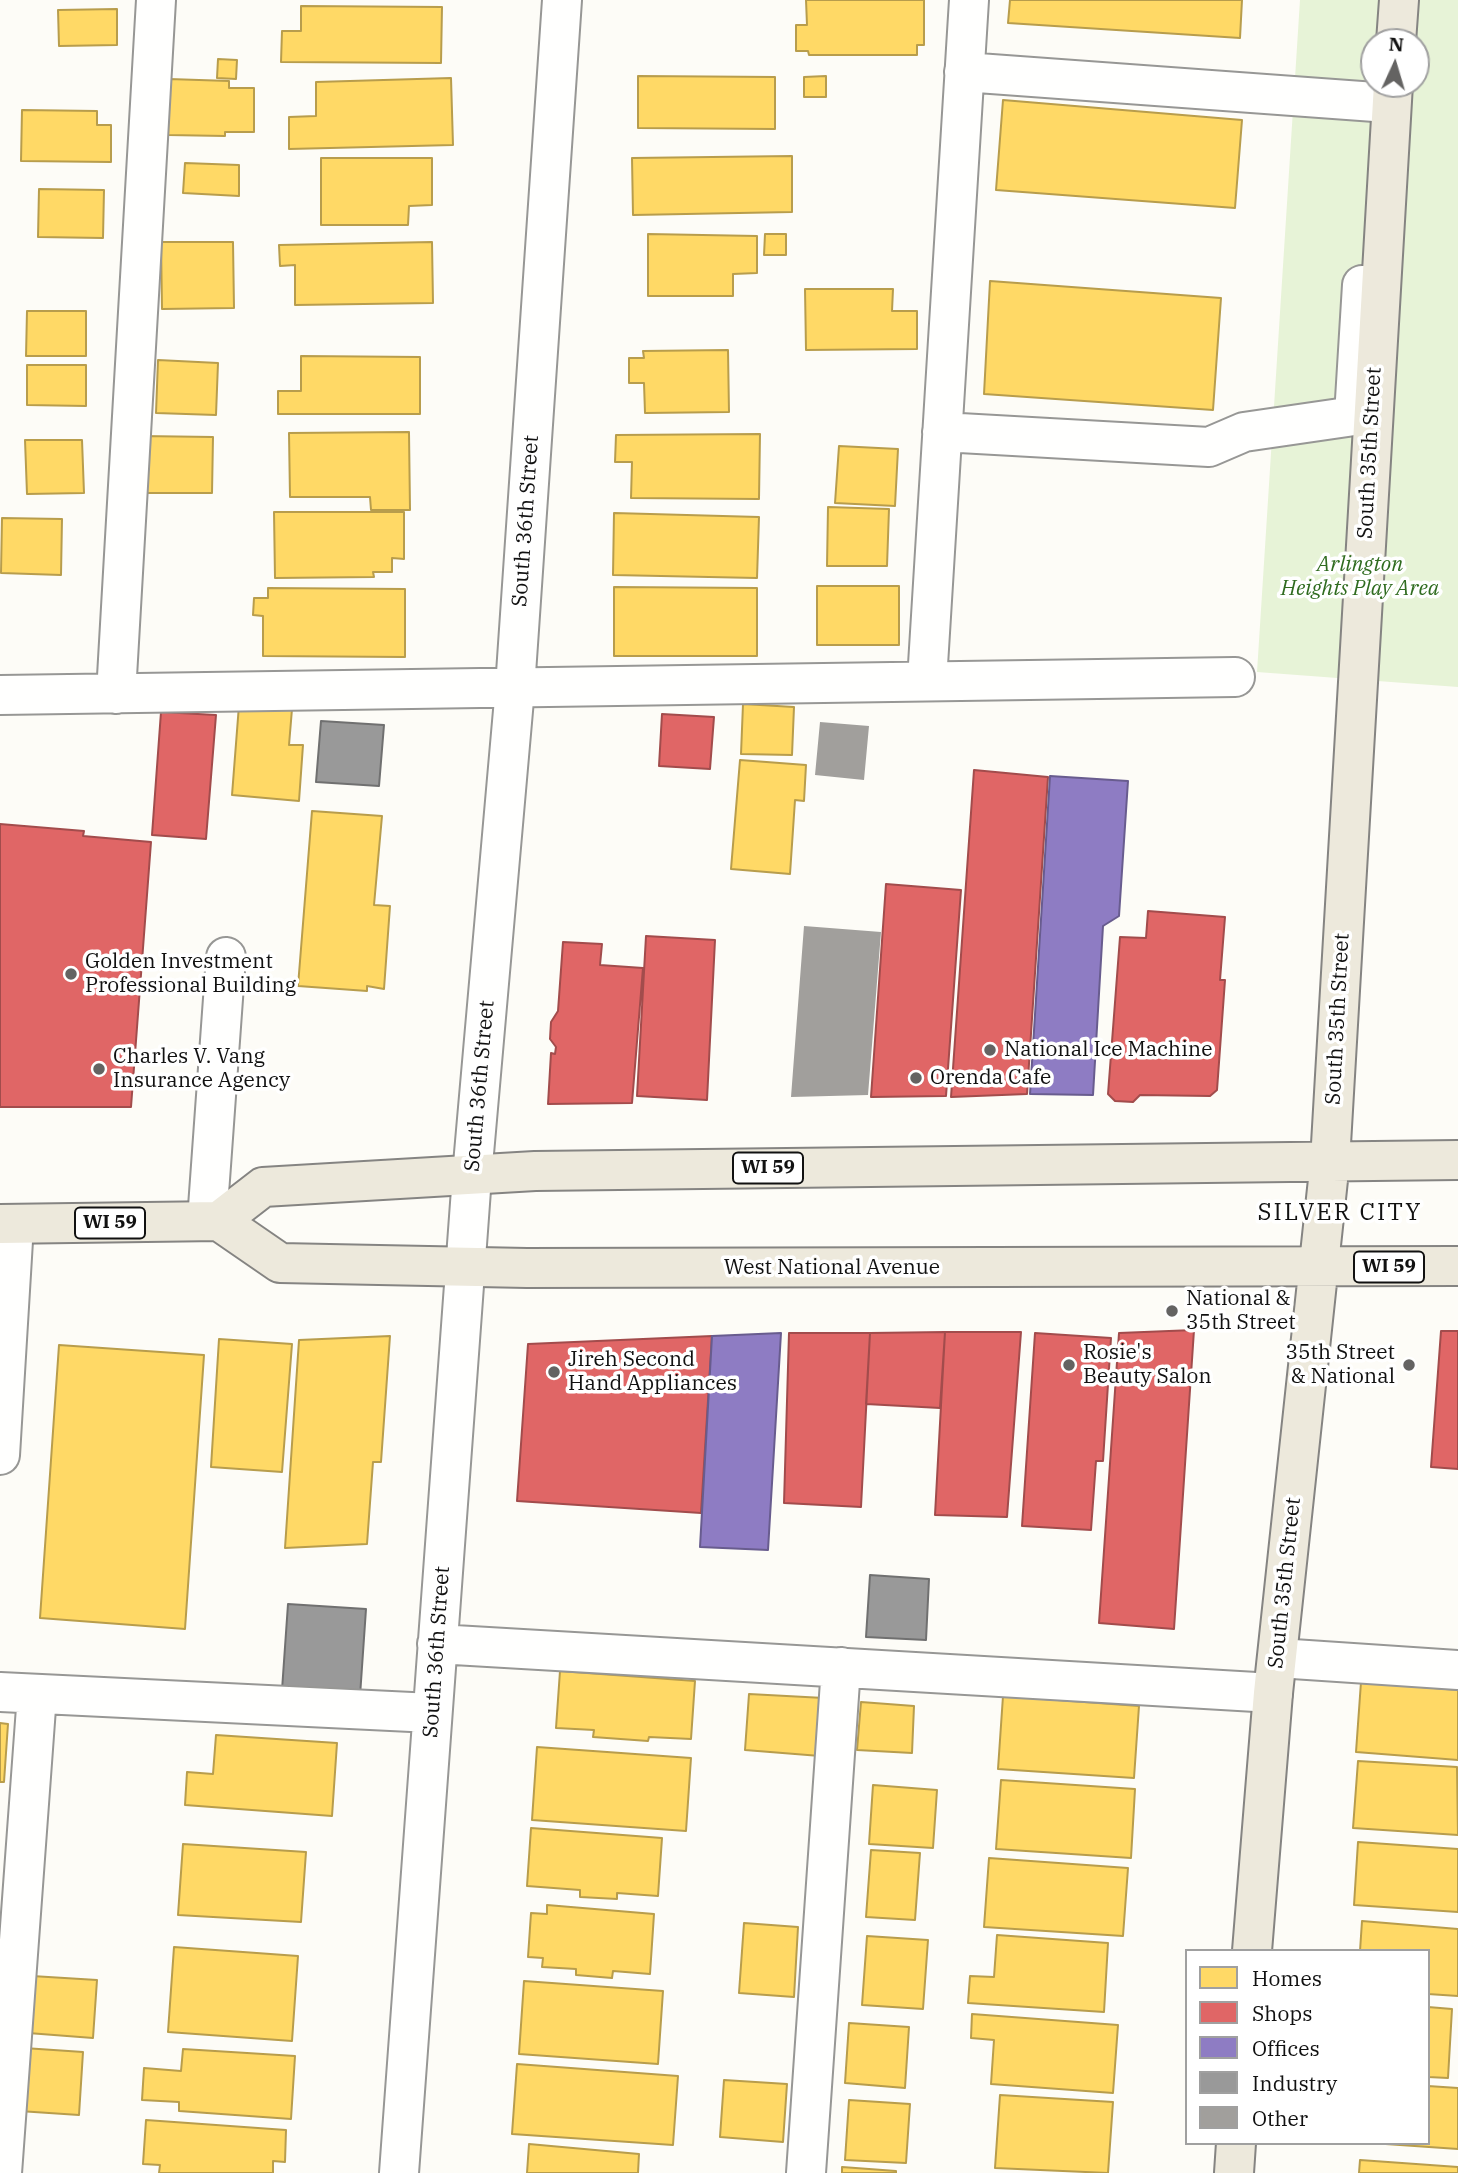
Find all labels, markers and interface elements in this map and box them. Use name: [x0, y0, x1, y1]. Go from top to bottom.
north arrow: [1360, 28, 1430, 98]
text: N: [1388, 32, 1405, 57]
street label: South 35th Street: [1353, 366, 1387, 540]
street label: South 36th Street: [507, 434, 545, 608]
park label: Arlington Heights Play Area: [1281, 552, 1439, 602]
street label: South 35th Street: [1321, 932, 1355, 1106]
place label: Golden Investment Professional Building: [85, 949, 296, 999]
marker: Golden Investment Professional Building: [63, 966, 79, 982]
street label: South 36th Street: [460, 999, 500, 1173]
place label: National Ice Machine: [1004, 1037, 1212, 1063]
marker: National Ice Machine: [982, 1042, 998, 1058]
place label: Charles V. Vang Insurance Agency: [113, 1044, 290, 1094]
marker: Charles V. Vang Insurance Agency: [91, 1061, 107, 1077]
place label: Orenda Cafe: [930, 1065, 1051, 1091]
marker: Orenda Cafe: [908, 1070, 924, 1086]
road number: WI 59: [733, 1152, 803, 1184]
district label: SILVER CITY: [1259, 1199, 1421, 1227]
road number: WI 59: [75, 1208, 145, 1238]
road number: WI 59: [1354, 1252, 1424, 1282]
street label: West National Avenue: [724, 1255, 940, 1281]
place label: National & 35th Street: [1186, 1286, 1296, 1336]
marker: National & 35th Street: [1164, 1303, 1180, 1319]
place label: Rosie's Beauty Salon: [1083, 1340, 1212, 1390]
place label: 35th Street & National: [1285, 1340, 1395, 1390]
place label: Jireh Second Hand Appliances: [568, 1347, 737, 1397]
marker: Rosie's Beauty Salon: [1061, 1357, 1077, 1373]
marker: 35th Street & National: [1401, 1357, 1417, 1373]
marker: Jireh Second Hand Appliances: [546, 1364, 562, 1380]
street label: South 35th Street: [1263, 1496, 1307, 1670]
street label: South 36th Street: [418, 1565, 456, 1739]
legend: [1185, 1949, 1430, 2145]
text: Homes: [1252, 1964, 1322, 1992]
text: Shops: [1252, 1999, 1312, 2027]
text: Offices: [1252, 2034, 1320, 2062]
text: Industry: [1252, 2069, 1337, 2097]
text: Other: [1252, 2104, 1308, 2132]

